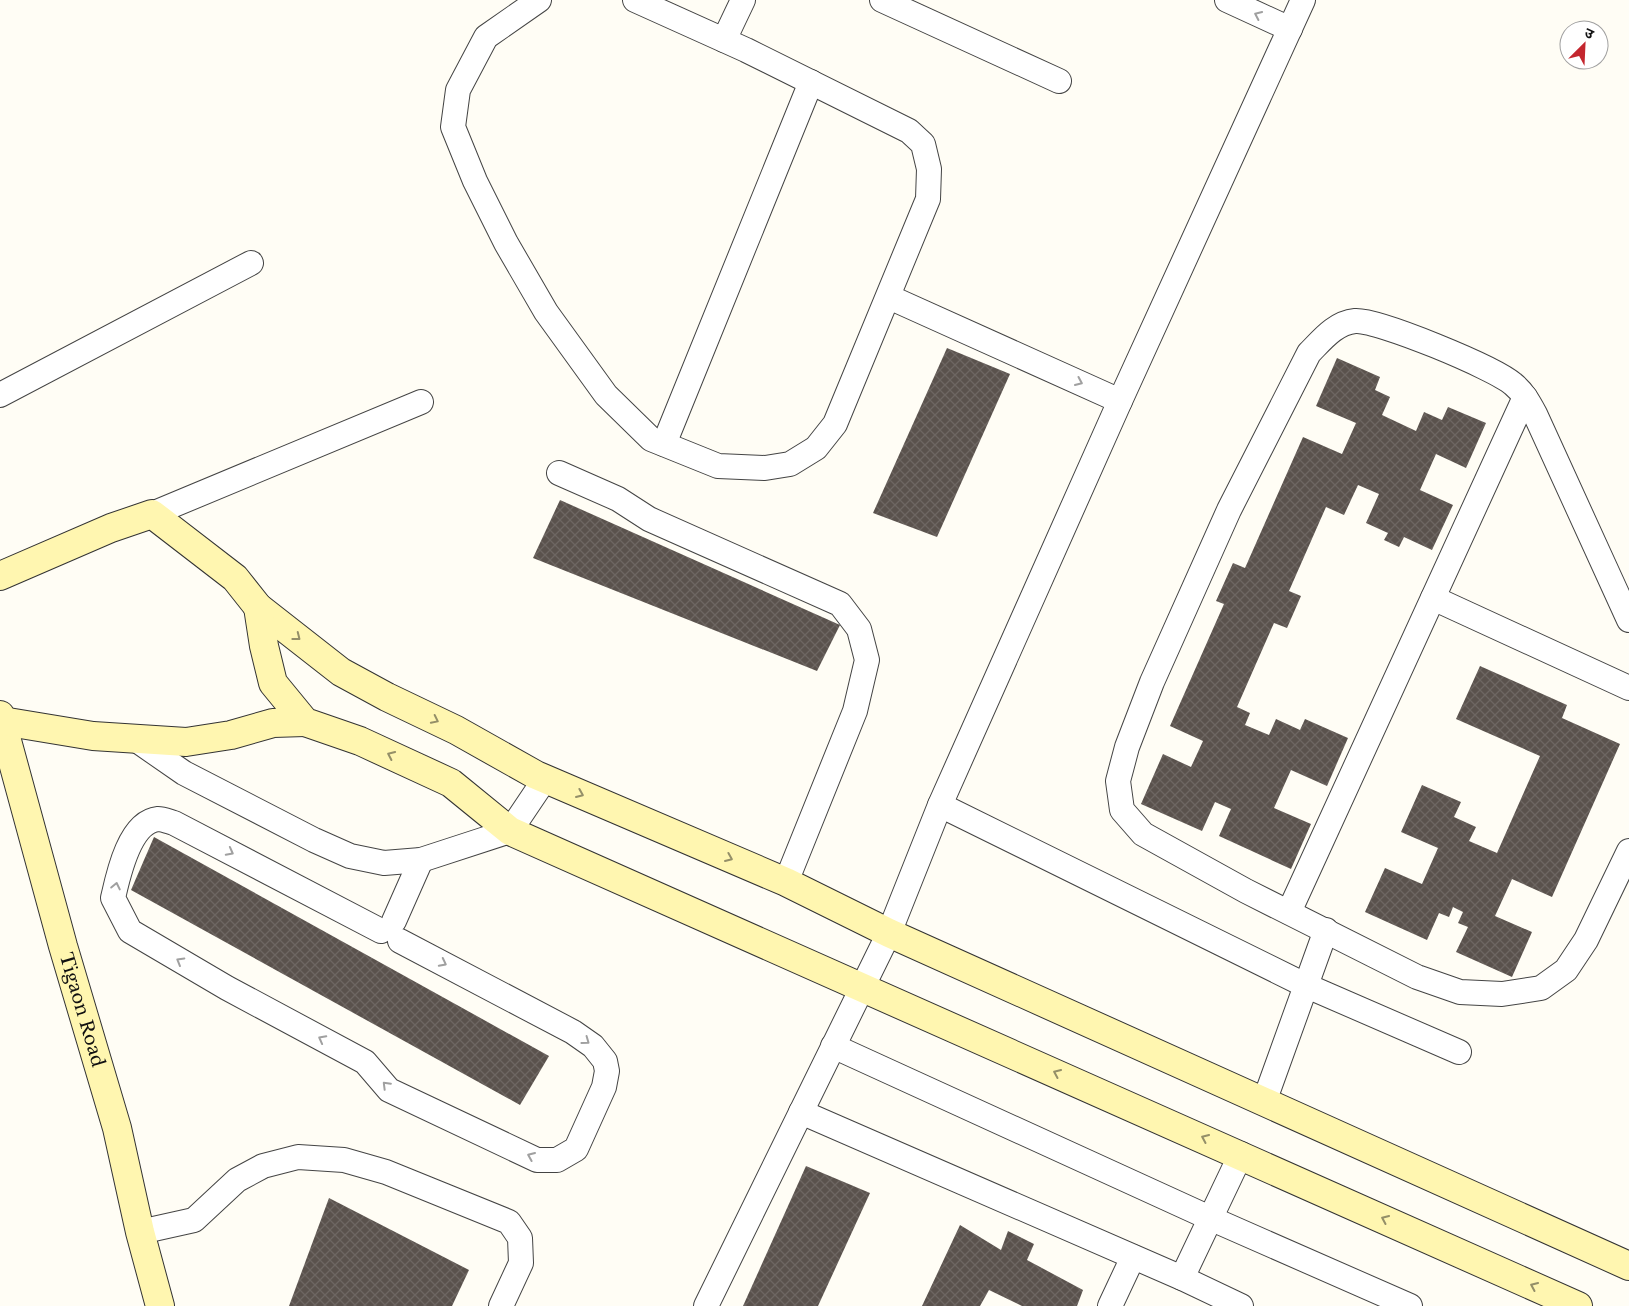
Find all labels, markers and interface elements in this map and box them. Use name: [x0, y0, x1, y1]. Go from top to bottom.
one-way arrow: [1254, 10, 1263, 21]
north arrow: [1559, 20, 1609, 70]
text: उ: [1582, 23, 1597, 43]
one-way arrow: [1074, 376, 1083, 387]
one-way arrow: [291, 631, 301, 640]
one-way arrow: [430, 714, 439, 724]
one-way arrow: [387, 751, 396, 761]
one-way arrow: [575, 788, 584, 798]
one-way arrow: [225, 846, 234, 856]
one-way arrow: [724, 851, 733, 862]
one-way arrow: [110, 882, 121, 891]
street label: Tigaon Road: [55, 950, 109, 1070]
one-way arrow: [176, 957, 185, 967]
one-way arrow: [438, 957, 447, 967]
one-way arrow: [319, 1035, 328, 1045]
one-way arrow: [580, 1035, 589, 1044]
one-way arrow: [1053, 1068, 1062, 1079]
one-way arrow: [383, 1082, 392, 1091]
one-way arrow: [1201, 1134, 1210, 1145]
one-way arrow: [527, 1152, 536, 1163]
one-way arrow: [1382, 1216, 1391, 1226]
one-way arrow: [1530, 1282, 1539, 1292]

